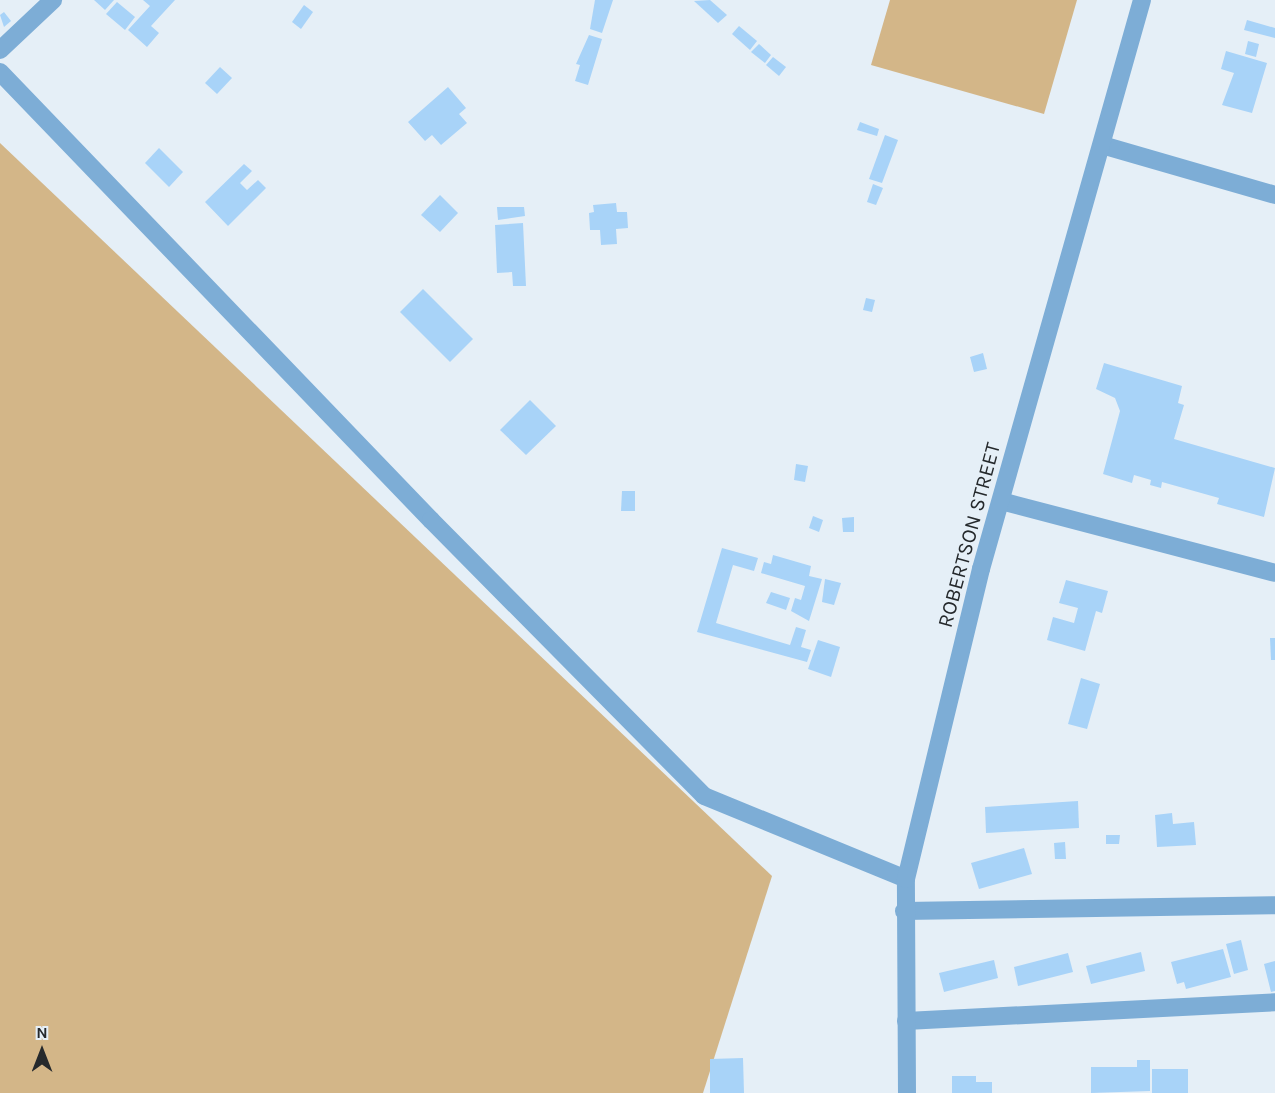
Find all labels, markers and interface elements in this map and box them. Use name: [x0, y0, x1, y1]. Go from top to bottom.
street label: ROBERTSON STREET: [932, 440, 1006, 630]
north arrow: [12, 1021, 72, 1081]
text: N: [36, 1023, 48, 1042]

